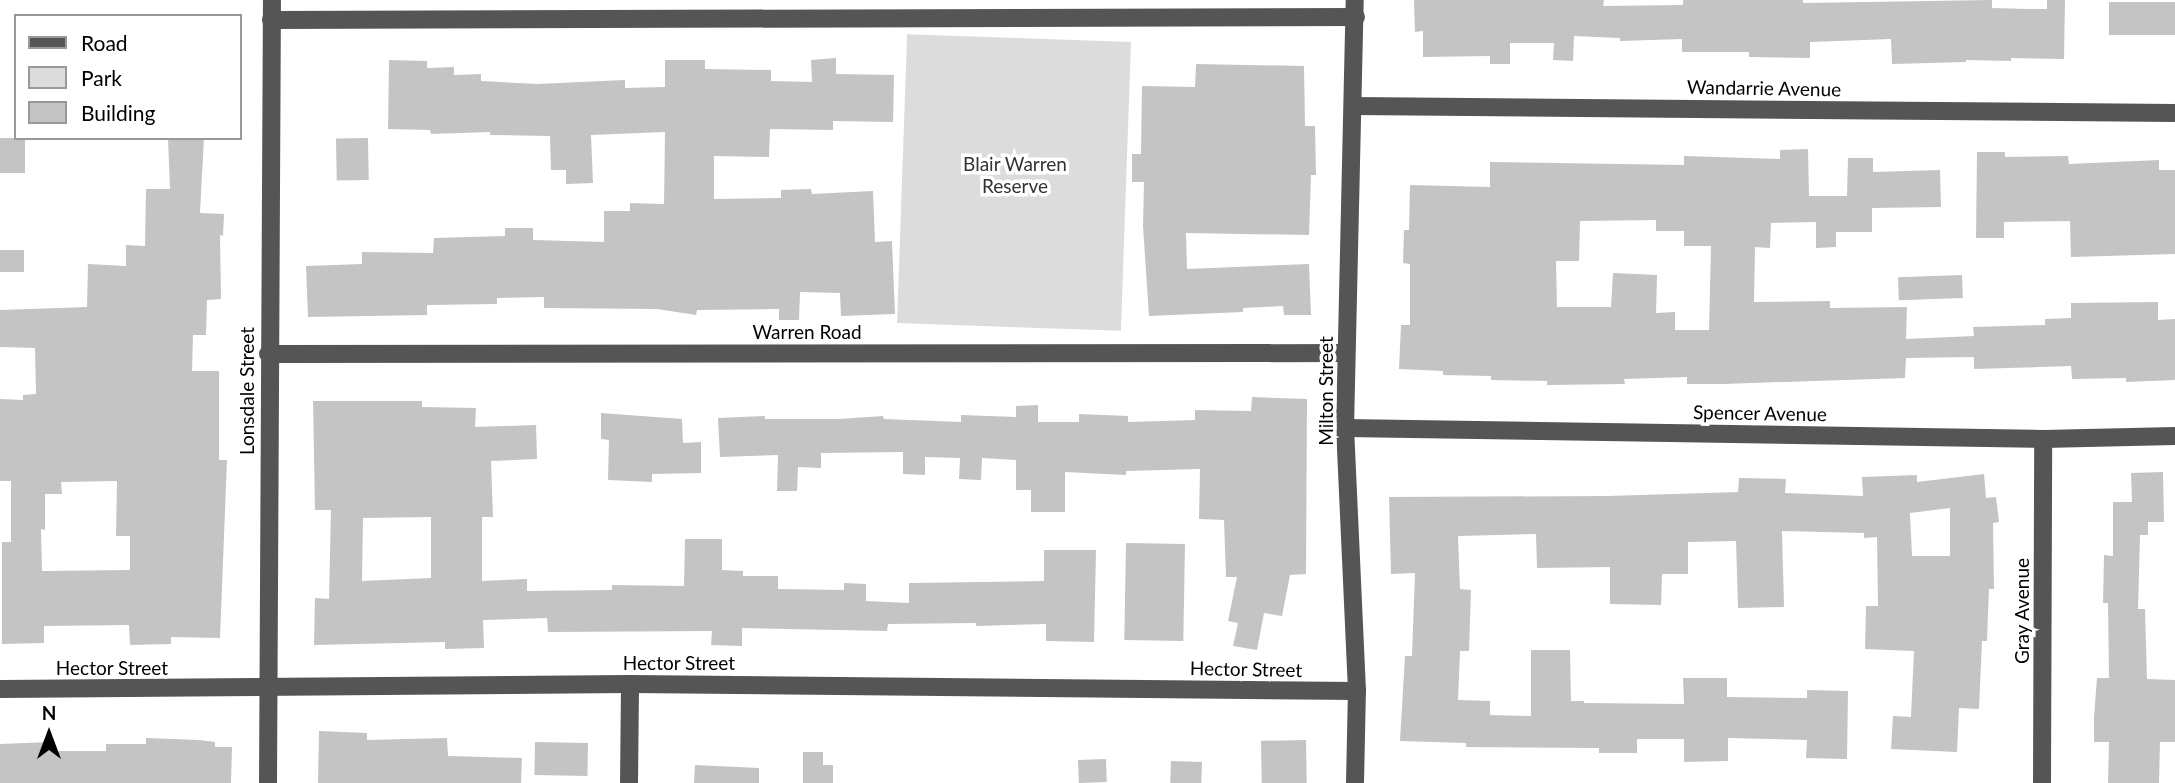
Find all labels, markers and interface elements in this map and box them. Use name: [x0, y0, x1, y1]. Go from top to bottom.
legend: [14, 14, 242, 140]
text: Road: [81, 30, 128, 55]
text: Park: [81, 65, 122, 90]
street label: Wandarrie Avenue: [1686, 75, 1842, 101]
text: Building: [81, 100, 156, 125]
park label: Blair Warren Reserve: [963, 153, 1067, 197]
street label: Warren Road: [752, 321, 862, 343]
street label: Lonsdale Street: [236, 327, 258, 455]
street label: Milton Street: [1315, 336, 1337, 446]
street label: Spencer Avenue: [1692, 400, 1828, 426]
street label: Gray Avenue: [2011, 557, 2033, 665]
street label: Hector Street: [623, 652, 735, 674]
street label: Hector Street: [56, 657, 168, 679]
street label: Hector Street: [1189, 657, 1303, 681]
north arrow: [14, 699, 84, 769]
text: N: [42, 701, 56, 724]

